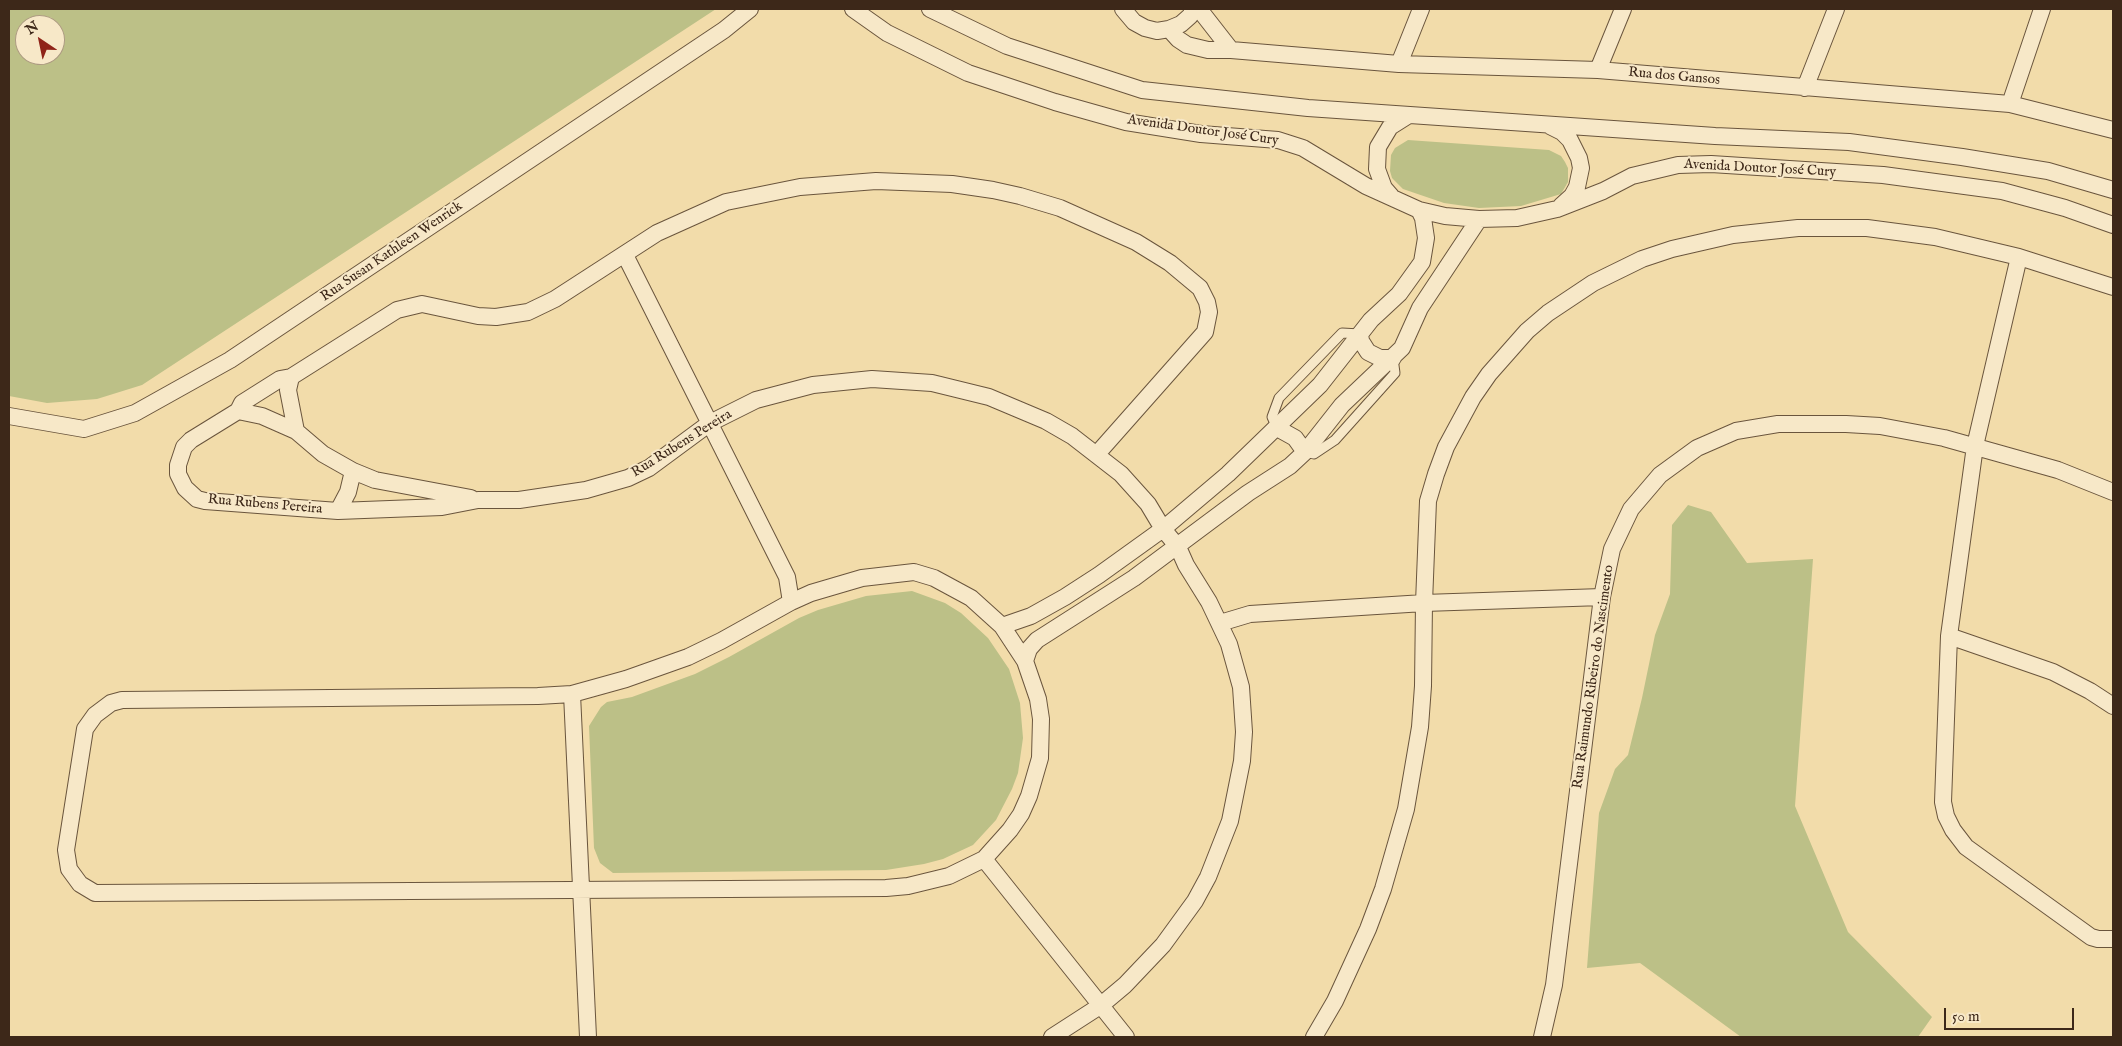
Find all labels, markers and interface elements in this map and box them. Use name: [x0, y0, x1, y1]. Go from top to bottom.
north arrow: [15, 15, 65, 65]
text: N: [22, 18, 42, 39]
street label: Rua dos Gansos: [1627, 65, 1721, 89]
street label: Avenida Doutor José Cury: [1126, 112, 1280, 150]
street label: Avenida Doutor José Cury: [1683, 157, 1837, 181]
street label: Rua Susan Kathleen Wenrick: [318, 198, 466, 306]
street label: Rua Rubens Pereira: [629, 406, 735, 482]
street label: Rua Rubens Pereira: [207, 492, 323, 518]
street label: Rua Raimundo Ribeiro do Nascimento: [1570, 564, 1618, 790]
scale bar: [1947, 998, 2077, 1030]
text: 50 m: [1952, 1007, 1980, 1026]

